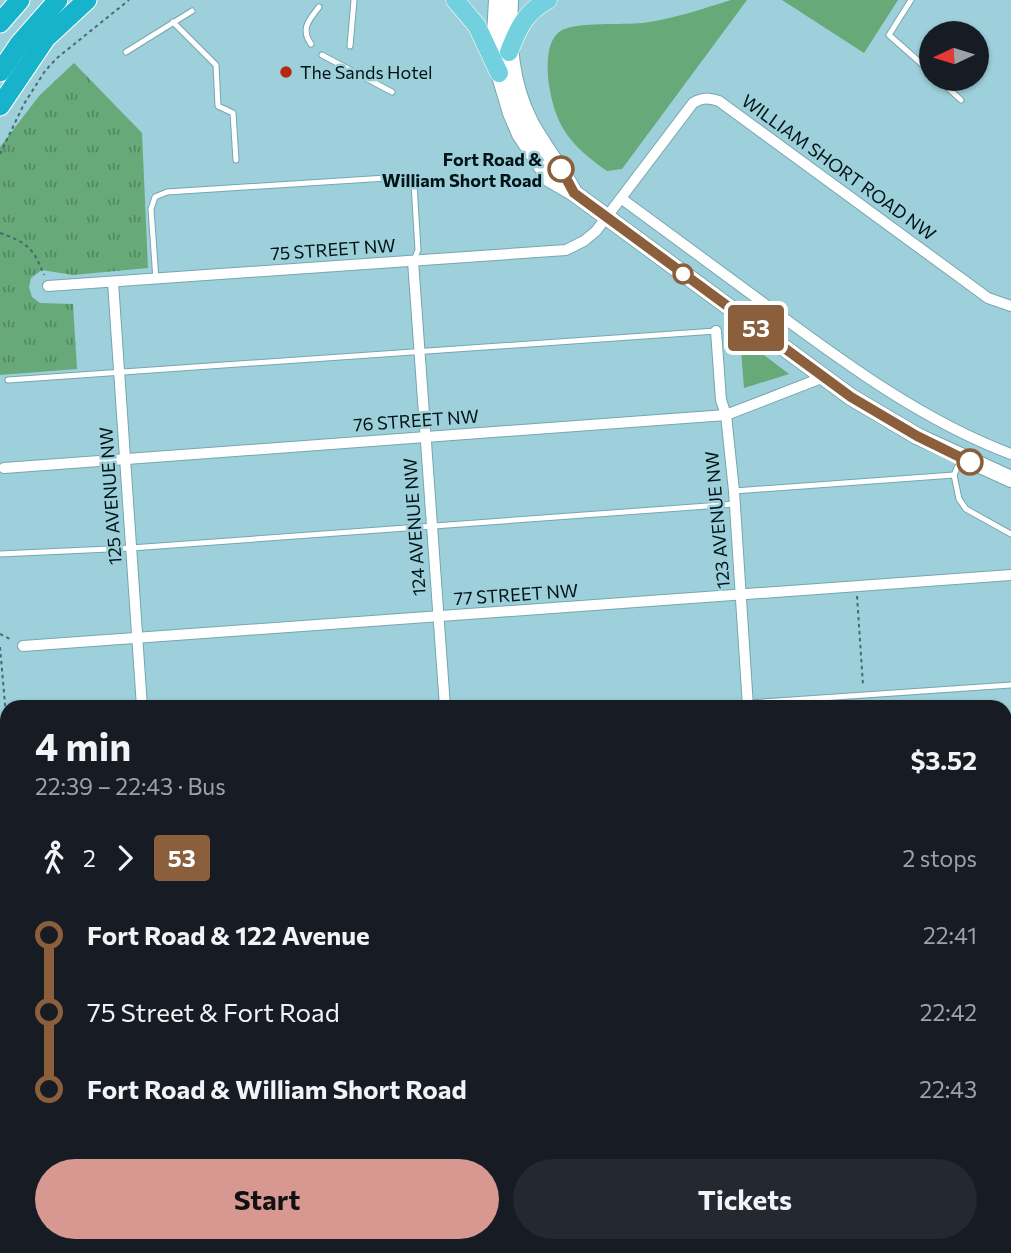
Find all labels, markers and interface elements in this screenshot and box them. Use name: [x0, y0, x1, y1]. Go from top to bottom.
north arrow: [919, 21, 989, 91]
map controls: [919, 21, 989, 91]
place label: The Sands Hotel: [300, 61, 433, 83]
marker: The Sands Hotel: [278, 64, 294, 80]
street label: WILLIAM SHORT ROAD NW: [738, 89, 940, 245]
place label: Fort Road & William Short Road: [382, 148, 542, 191]
marker: Fort Road & William Short Road: [548, 156, 574, 182]
street label: 75 STREET NW: [270, 234, 396, 264]
unlabelled marker: [673, 264, 693, 284]
line badge: 53: [724, 305, 788, 351]
text: 53: [742, 313, 770, 342]
street label: 76 STREET NW: [352, 405, 480, 435]
street label: 125 AVENUE NW: [94, 426, 126, 566]
unlabelled marker: [957, 449, 983, 475]
street label: 123 AVENUE NW: [700, 450, 734, 590]
street label: 124 AVENUE NW: [398, 457, 430, 597]
street label: 77 STREET NW: [453, 579, 579, 609]
text: 4 min: [35, 722, 131, 769]
text: $3.52: [910, 744, 977, 775]
text: 22:39 – 22:43 · Bus: [35, 772, 226, 800]
icon: walk: [35, 839, 73, 877]
icon: forward: [106, 839, 144, 877]
text: 53: [168, 843, 196, 872]
text: 2: [83, 844, 96, 872]
text: 2 stops: [903, 844, 977, 872]
text: Fort Road & 122 Avenue: [87, 919, 370, 950]
text: 22:41: [923, 921, 977, 949]
text: 75 Street & Fort Road: [87, 996, 340, 1027]
text: 22:42: [920, 998, 977, 1026]
text: Fort Road & William Short Road: [87, 1073, 467, 1104]
text: 22:43: [919, 1075, 977, 1103]
button: Start: [35, 1159, 499, 1239]
button: Tickets: [513, 1159, 977, 1239]

